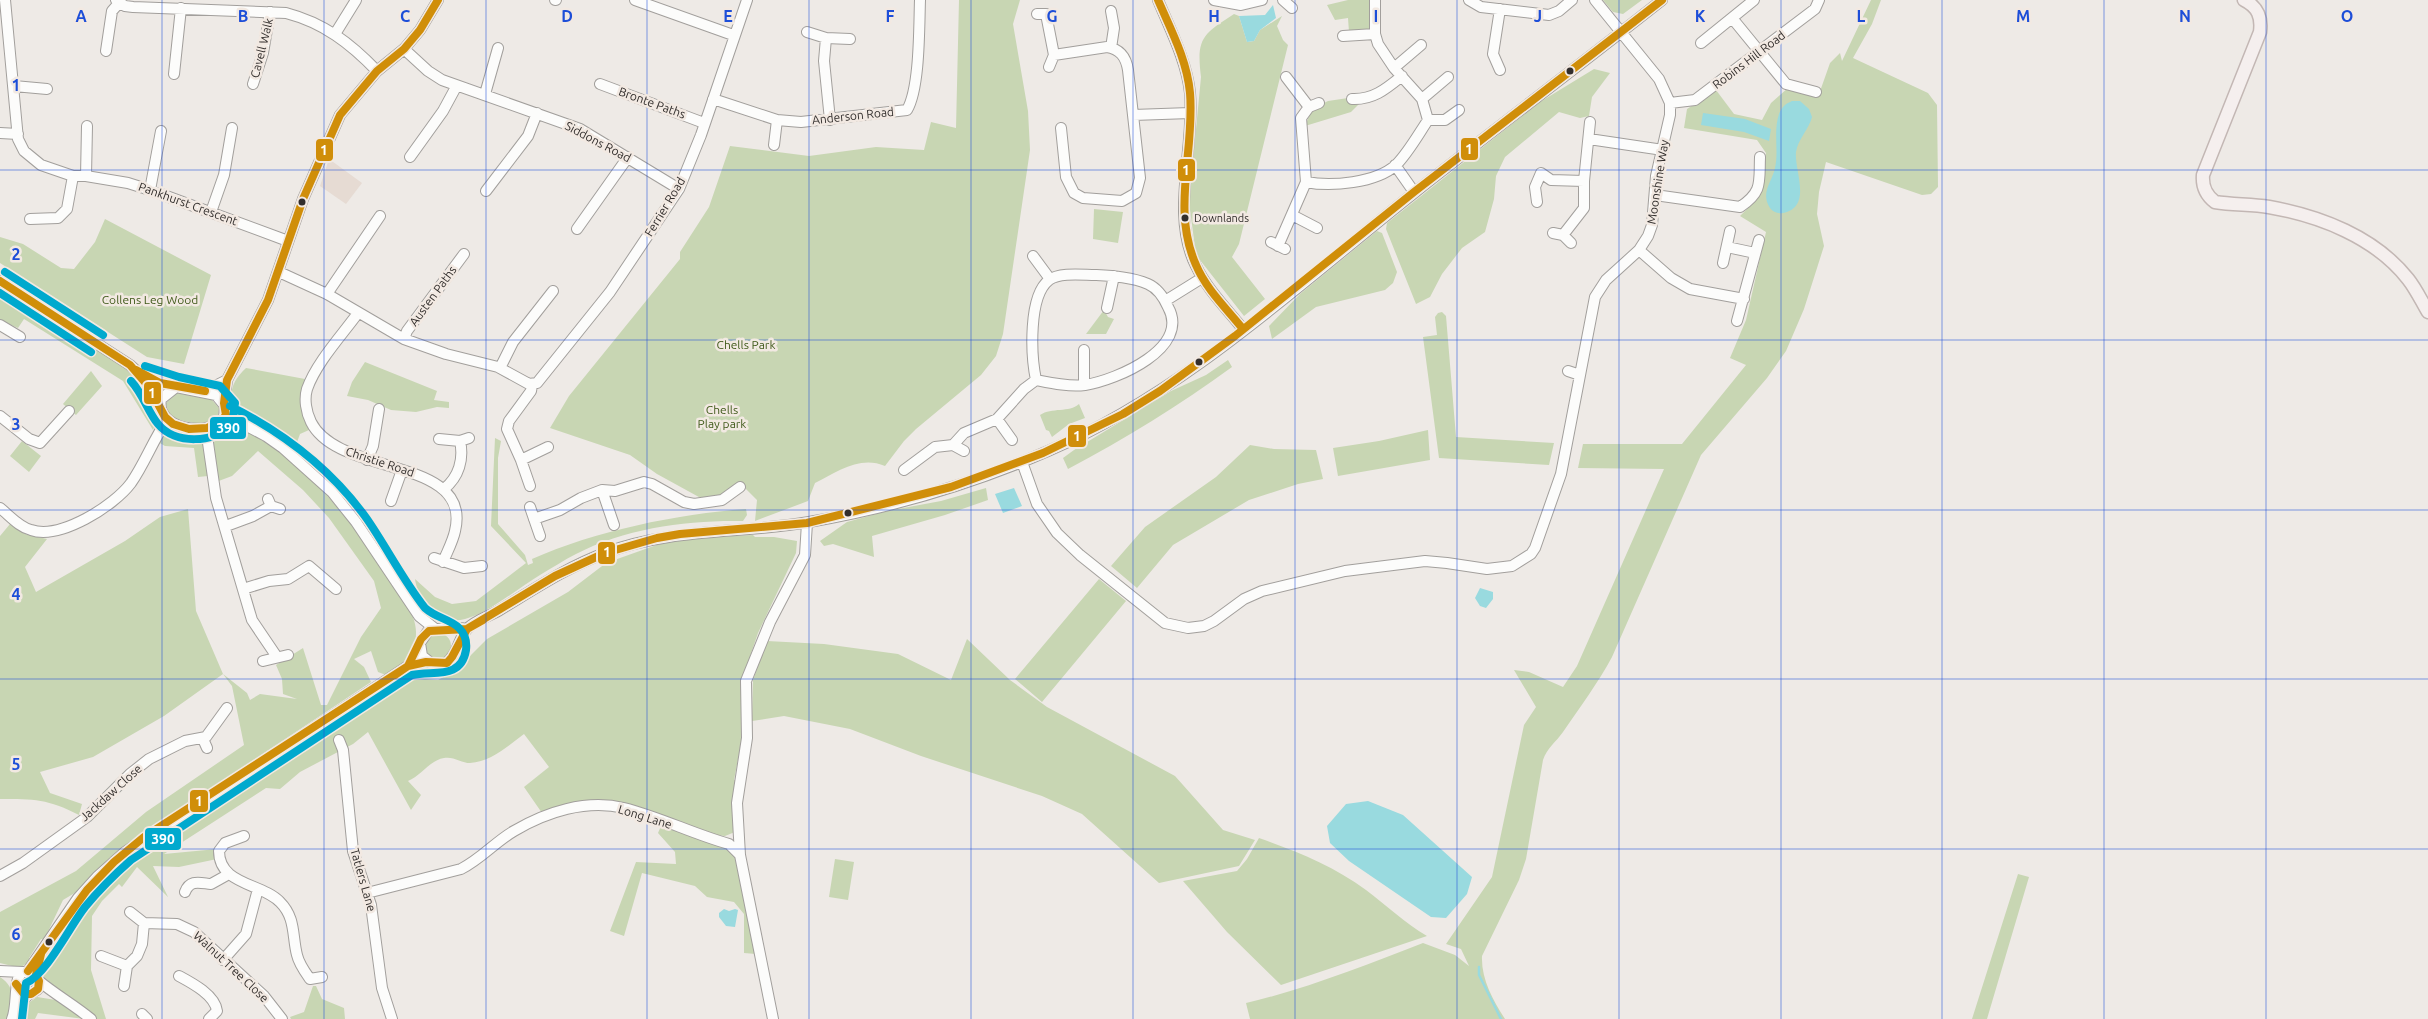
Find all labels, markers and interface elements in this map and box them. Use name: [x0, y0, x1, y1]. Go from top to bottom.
text: A: [75, 7, 87, 25]
text: B: [238, 7, 248, 25]
text: C: [400, 7, 410, 25]
text: D: [561, 7, 573, 25]
text: E: [723, 7, 733, 25]
text: F: [886, 7, 895, 25]
text: G: [1046, 7, 1058, 25]
text: H: [1208, 7, 1220, 25]
text: I: [1374, 7, 1378, 25]
text: J: [1534, 7, 1542, 25]
text: K: [1695, 7, 1706, 25]
text: L: [1857, 7, 1866, 25]
text: M: [2016, 7, 2030, 25]
text: N: [2179, 7, 2191, 25]
text: O: [2341, 7, 2353, 25]
street label: Cavell Walk: [248, 17, 275, 79]
street label: Robins Hill Road: [1710, 28, 1787, 91]
unlabelled marker: [1565, 66, 1575, 76]
text: 1: [11, 76, 21, 94]
street label: Bronte Paths: [617, 84, 687, 121]
street label: Anderson Road: [811, 105, 895, 126]
street label: Siddons Road: [563, 119, 633, 164]
line badge: 1: [1460, 137, 1479, 161]
line badge: 1: [315, 138, 334, 162]
street label: Moonshine Way: [1644, 139, 1671, 225]
text: 1: [1465, 141, 1473, 157]
text: 1: [320, 142, 328, 158]
line badge: 1: [1177, 158, 1196, 182]
text: 1: [1182, 162, 1190, 178]
street label: Ferrier Road: [642, 175, 687, 239]
street label: Pankhurst Crescent: [137, 180, 240, 228]
unlabelled marker: [297, 197, 307, 207]
place label: Downlands: [1194, 212, 1249, 224]
marker: Downlands: [1180, 213, 1190, 223]
text: 2: [11, 245, 21, 263]
street label: Austen Paths: [407, 263, 459, 328]
park label: Collens Leg Wood: [102, 293, 198, 306]
park label: Chells Park: [717, 338, 775, 351]
unlabelled marker: [1194, 357, 1204, 367]
line badge: 1: [143, 381, 162, 405]
text: 1: [148, 385, 156, 401]
park label: Chells Play park: [698, 403, 746, 430]
text: 3: [11, 415, 21, 433]
line badge: 390: [209, 416, 247, 440]
text: 390: [216, 420, 240, 436]
line badge: 1: [1067, 424, 1087, 448]
text: 1: [1073, 428, 1081, 444]
street label: Christie Road: [344, 444, 416, 479]
unlabelled marker: [843, 508, 853, 518]
line badge: 1: [597, 541, 616, 565]
text: 1: [603, 544, 611, 560]
text: 4: [11, 585, 21, 603]
text: 5: [11, 755, 21, 773]
street label: Jackdaw Close: [77, 762, 144, 824]
line badge: 1: [189, 789, 209, 813]
text: 1: [195, 793, 203, 809]
street label: Long Lane: [617, 802, 674, 831]
line badge: 390: [144, 827, 182, 851]
text: 390: [151, 831, 175, 847]
street label: Tatlers Lane: [348, 847, 379, 913]
text: 6: [11, 925, 21, 943]
street label: Walnut Tree Close: [191, 929, 271, 1005]
unlabelled marker: [44, 937, 54, 947]

